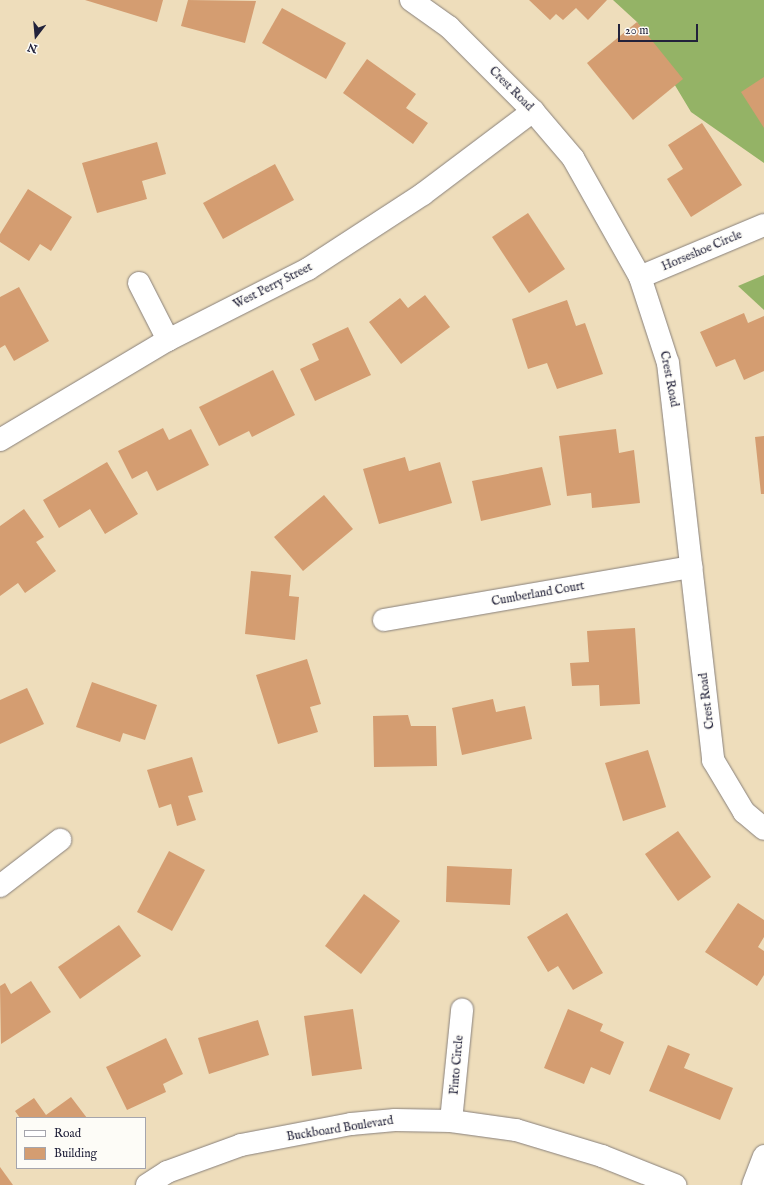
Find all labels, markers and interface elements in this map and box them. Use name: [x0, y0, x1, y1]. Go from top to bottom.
north arrow: [16, 16, 56, 56]
scale bar: [620, 16, 700, 42]
text: 20 m: [625, 23, 648, 38]
text: N: [26, 39, 39, 56]
street label: Crest Road: [486, 64, 536, 114]
street label: Horseshoe Circle: [660, 228, 744, 274]
street label: West Perry Street: [231, 260, 315, 312]
street label: Crest Road: [657, 350, 681, 408]
street label: Cumberland Court: [490, 579, 586, 609]
street label: Crest Road: [696, 672, 718, 730]
street label: Pinto Circle: [447, 1035, 467, 1095]
street label: Buckboard Boulevard: [286, 1113, 394, 1145]
legend: [16, 1117, 146, 1169]
text: Road: [54, 1126, 81, 1141]
text: Building: [54, 1146, 97, 1161]

